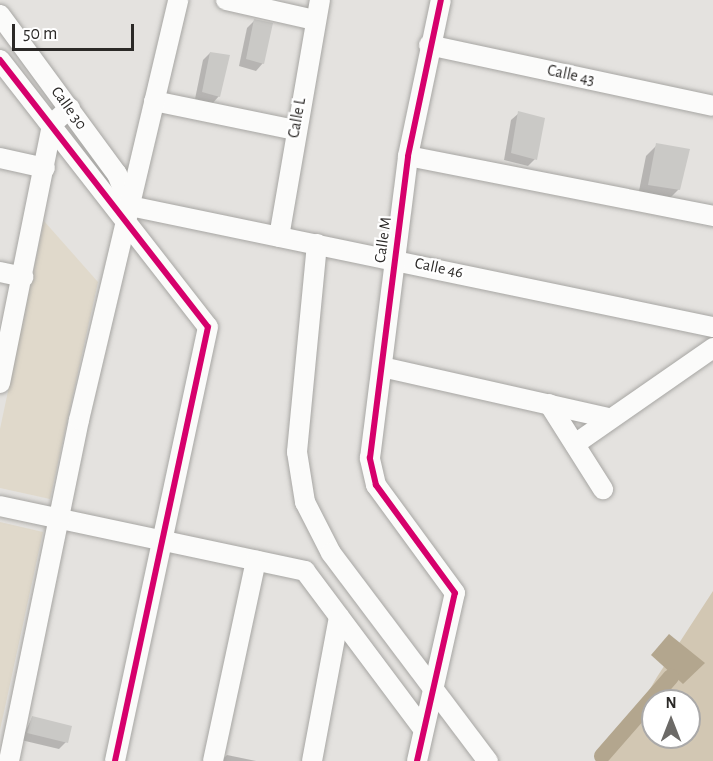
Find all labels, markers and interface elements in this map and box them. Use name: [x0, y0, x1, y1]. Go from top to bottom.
scale bar: [15, 12, 136, 50]
text: 50 m: [23, 25, 57, 43]
street label: Calle 43: [546, 61, 596, 89]
street label: Calle 30: [47, 83, 91, 133]
street label: Calle L: [284, 96, 310, 140]
street label: Calle M: [370, 216, 396, 264]
street label: Calle 46: [413, 254, 465, 282]
north arrow: [641, 689, 701, 749]
text: N: [665, 695, 677, 711]

